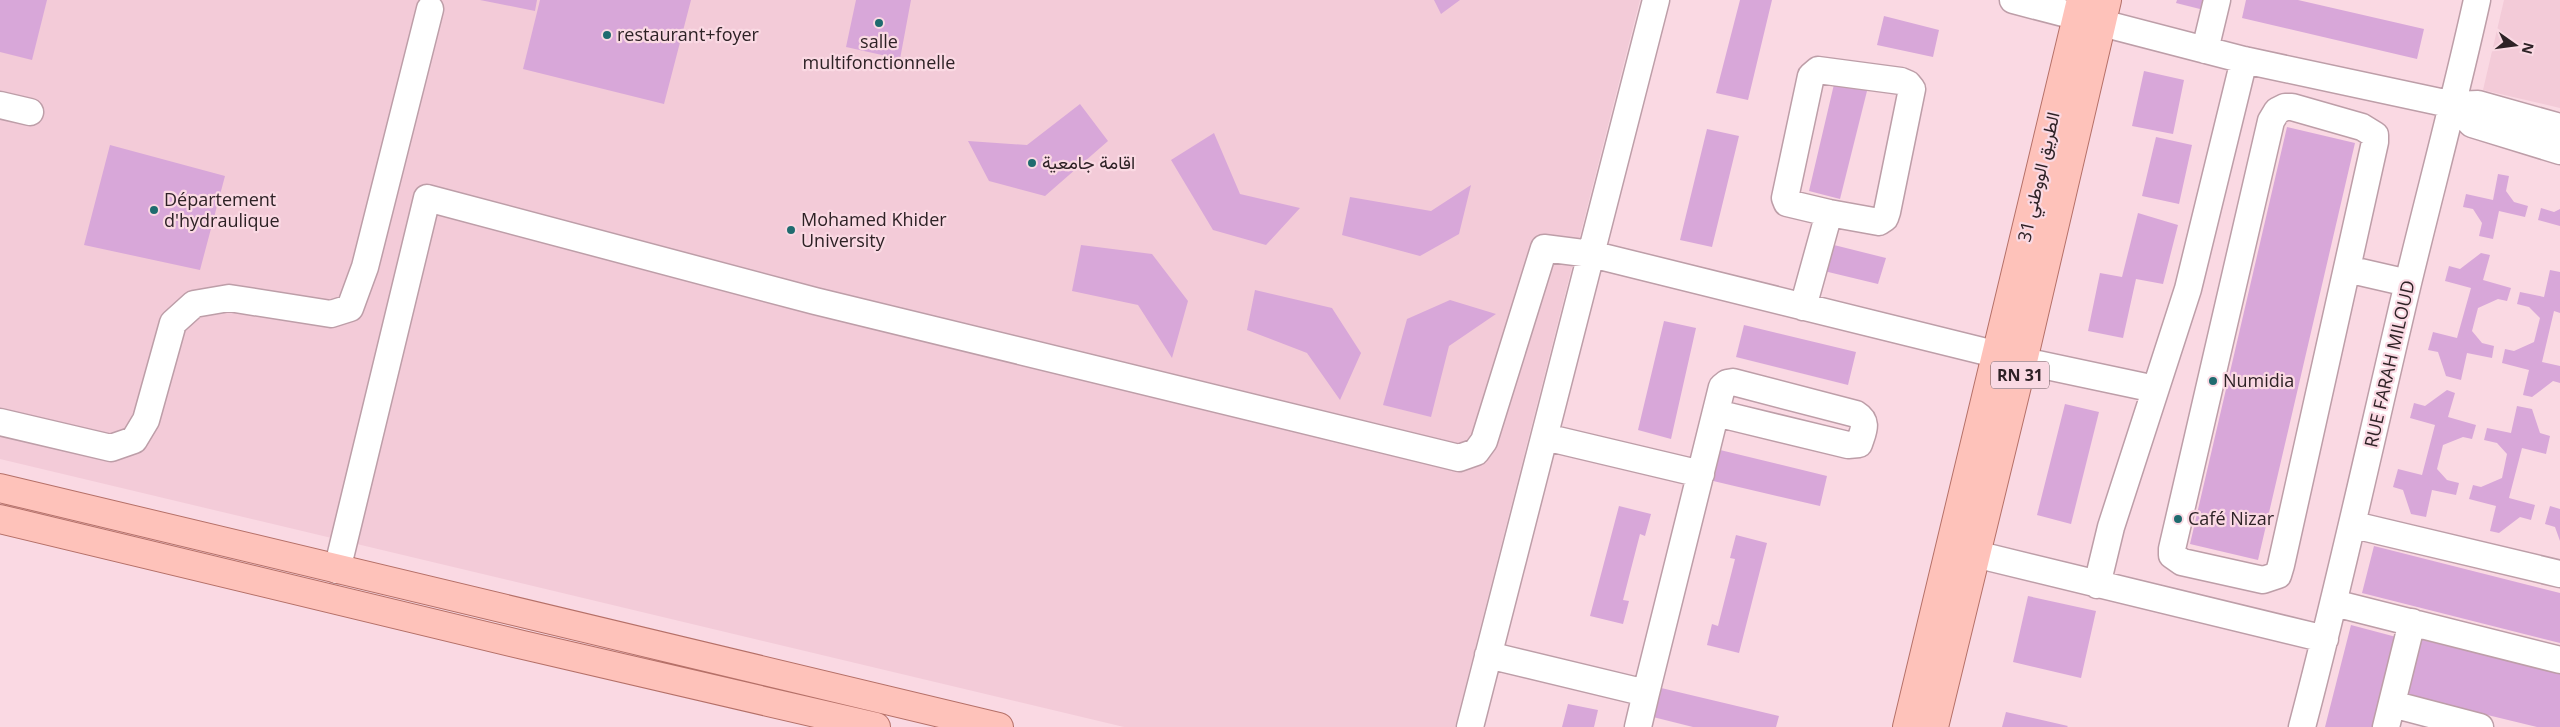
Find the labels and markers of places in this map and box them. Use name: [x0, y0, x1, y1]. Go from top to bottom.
marker: salle multifonctionnelle: [873, 17, 885, 29]
place label: restaurant+foyer: [617, 22, 760, 46]
marker: restaurant+foyer: [601, 29, 613, 41]
place label: salle multifonctionnelle: [803, 29, 955, 74]
place label: اقامة جامعية: [1042, 150, 1135, 174]
marker: اقامة جامعية: [1026, 157, 1038, 169]
place label: Département d'hydraulique: [164, 187, 280, 232]
marker: Département d'hydraulique: [148, 204, 160, 216]
place label: Mohamed Khider University: [801, 207, 947, 252]
marker: Mohamed Khider University: [785, 224, 797, 236]
place label: Numidia: [2223, 368, 2294, 392]
marker: Numidia: [2207, 375, 2219, 387]
place label: Café Nizar: [2188, 506, 2275, 530]
marker: Café Nizar: [2172, 513, 2184, 525]

